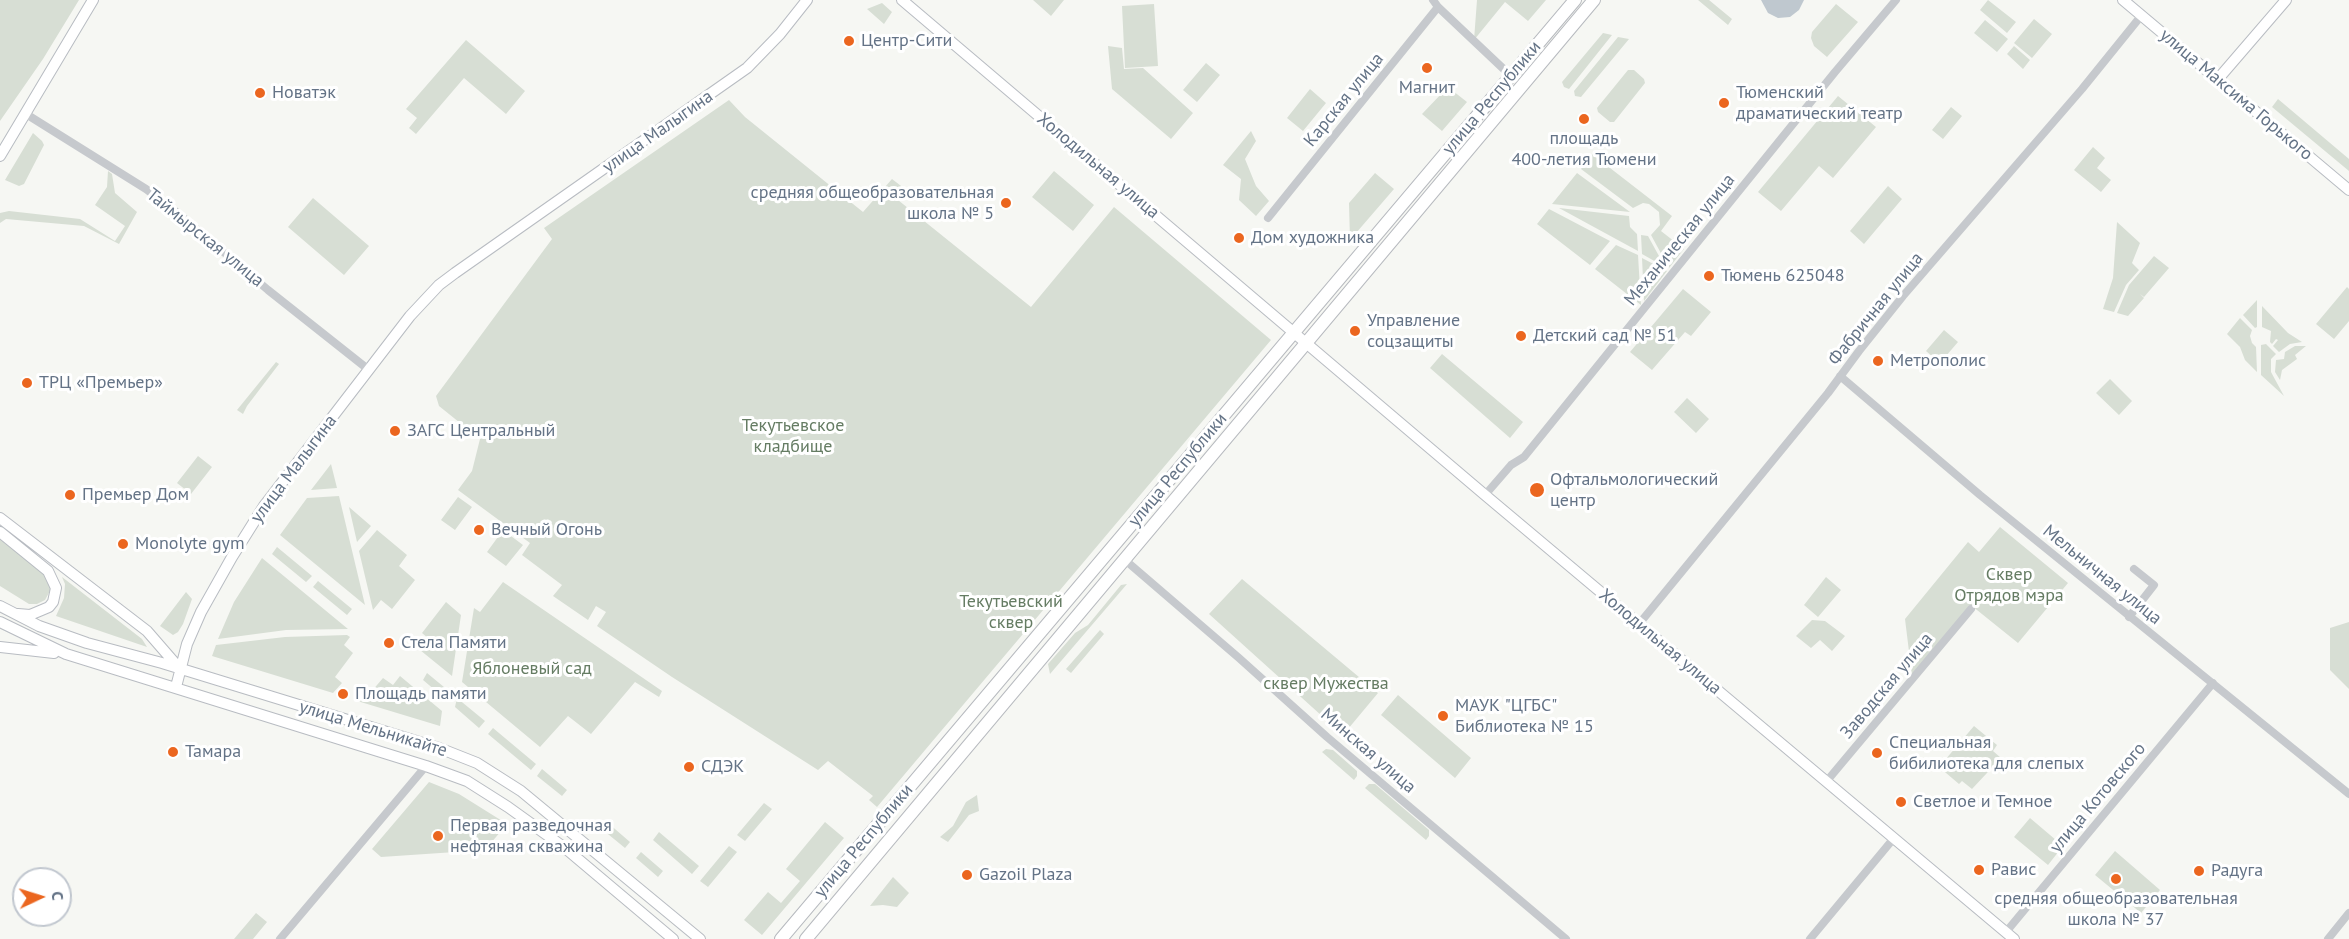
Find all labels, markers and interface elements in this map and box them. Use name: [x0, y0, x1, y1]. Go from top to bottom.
street label: улица Максима Горького: [2155, 25, 2317, 165]
place label: Центр-Сити: [861, 30, 952, 52]
marker: Центр-Сити: [842, 34, 856, 48]
street label: улица Республики: [1438, 37, 1546, 159]
street label: Карская улица: [1300, 49, 1388, 151]
marker: Магнит: [1420, 61, 1434, 75]
place label: Магнит: [1399, 77, 1455, 99]
place label: Новатэк: [272, 82, 336, 104]
place label: Тюменский драматический театр: [1736, 82, 1903, 124]
marker: Новатэк: [253, 86, 267, 100]
street label: улица Малыгина: [599, 86, 717, 178]
marker: Тюменский драматический театр: [1717, 96, 1731, 110]
street label: Холодильная улица: [1032, 108, 1164, 224]
marker: площадь 400-летия Тюмени: [1577, 112, 1591, 126]
place label: площадь 400-летия Тюмени: [1511, 128, 1657, 170]
street label: Механическая улица: [1620, 170, 1740, 310]
place label: средняя общеобразовательная школа № 5: [751, 182, 994, 224]
street label: Таймырская улица: [142, 184, 268, 292]
marker: средняя общеобразовательная школа № 5: [999, 196, 1013, 210]
place label: Дом художника: [1251, 227, 1374, 249]
marker: Дом художника: [1232, 231, 1246, 245]
street label: Фабричная улица: [1824, 248, 1928, 370]
place label: Тюмень 625048: [1721, 265, 1844, 287]
marker: Тюмень 625048: [1702, 269, 1716, 283]
place label: Управление соцзащиты: [1367, 310, 1460, 352]
marker: Управление соцзащиты: [1348, 324, 1362, 338]
place label: Детский сад № 51: [1533, 325, 1676, 347]
marker: Детский сад № 51: [1514, 329, 1528, 343]
place label: Метрополис: [1890, 350, 1986, 372]
marker: Метрополис: [1871, 354, 1885, 368]
place label: ТРЦ «Премьер»: [39, 372, 163, 394]
marker: ТРЦ «Премьер»: [20, 376, 34, 390]
street label: улица Республики: [1124, 409, 1232, 531]
street label: улица Малыгина: [246, 411, 342, 527]
park label: Текутьевское кладбище: [742, 415, 844, 458]
place label: ЗАГС Центральный: [407, 420, 555, 442]
marker: ЗАГС Центральный: [388, 424, 402, 438]
place label: Офтальмологический центр: [1550, 469, 1718, 512]
marker: Офтальмологический центр: [1528, 481, 1546, 499]
place label: Премьер Дом: [82, 484, 189, 506]
marker: Премьер Дом: [63, 488, 77, 502]
place label: Вечный Огонь: [491, 519, 602, 541]
street label: Мельничная улица: [2038, 520, 2166, 630]
marker: Вечный Огонь: [472, 523, 486, 537]
place label: Monolyte gym: [135, 533, 245, 555]
marker: Monolyte gym: [116, 537, 130, 551]
park label: Сквер Отрядов мэра: [1954, 564, 2064, 606]
street label: Холодильная улица: [1594, 584, 1726, 700]
park label: Текутьевский сквер: [959, 591, 1063, 634]
street label: Заводская улица: [1836, 629, 1938, 743]
place label: Стела Памяти: [401, 632, 507, 654]
marker: Стела Памяти: [382, 636, 396, 650]
park label: Яблоневый сад: [472, 658, 592, 680]
park label: сквер Мужества: [1263, 673, 1389, 695]
place label: Площадь памяти: [355, 683, 487, 705]
marker: Площадь памяти: [336, 687, 350, 701]
place label: МАУК "ЦГБС" Библиотека № 15: [1455, 695, 1594, 738]
street label: улица Мельникайте: [296, 696, 450, 762]
street label: Минская улица: [1316, 704, 1420, 798]
marker: МАУК "ЦГБС" Библиотека № 15: [1436, 709, 1450, 723]
place label: Специальная бибилиотека для слепых: [1889, 732, 2084, 774]
street label: улица Котовского: [2046, 738, 2150, 858]
place label: Тамара: [185, 741, 241, 763]
marker: Тамара: [166, 745, 180, 759]
marker: Специальная бибилиотека для слепых: [1870, 746, 1884, 760]
place label: СДЭК: [701, 756, 744, 778]
marker: СДЭК: [682, 760, 696, 774]
street label: улица Республики: [810, 780, 918, 902]
place label: Светлое и Темное: [1913, 791, 2052, 813]
marker: Светлое и Темное: [1894, 795, 1908, 809]
place label: Первая разведочная нефтяная скважина: [450, 815, 612, 858]
marker: Первая разведочная нефтяная скважина: [431, 829, 445, 843]
place label: Равис: [1991, 859, 2036, 881]
place label: Радуга: [2211, 860, 2263, 882]
marker: Равис: [1972, 863, 1986, 877]
place label: Gazoil Plaza: [979, 864, 1072, 886]
marker: Радуга: [2192, 864, 2206, 878]
north arrow: [12, 867, 72, 927]
marker: Gazoil Plaza: [960, 868, 974, 882]
marker: средняя общеобразовательная школа № 37: [2109, 872, 2123, 886]
place label: средняя общеобразовательная школа № 37: [1994, 888, 2238, 930]
text: С: [48, 891, 68, 901]

